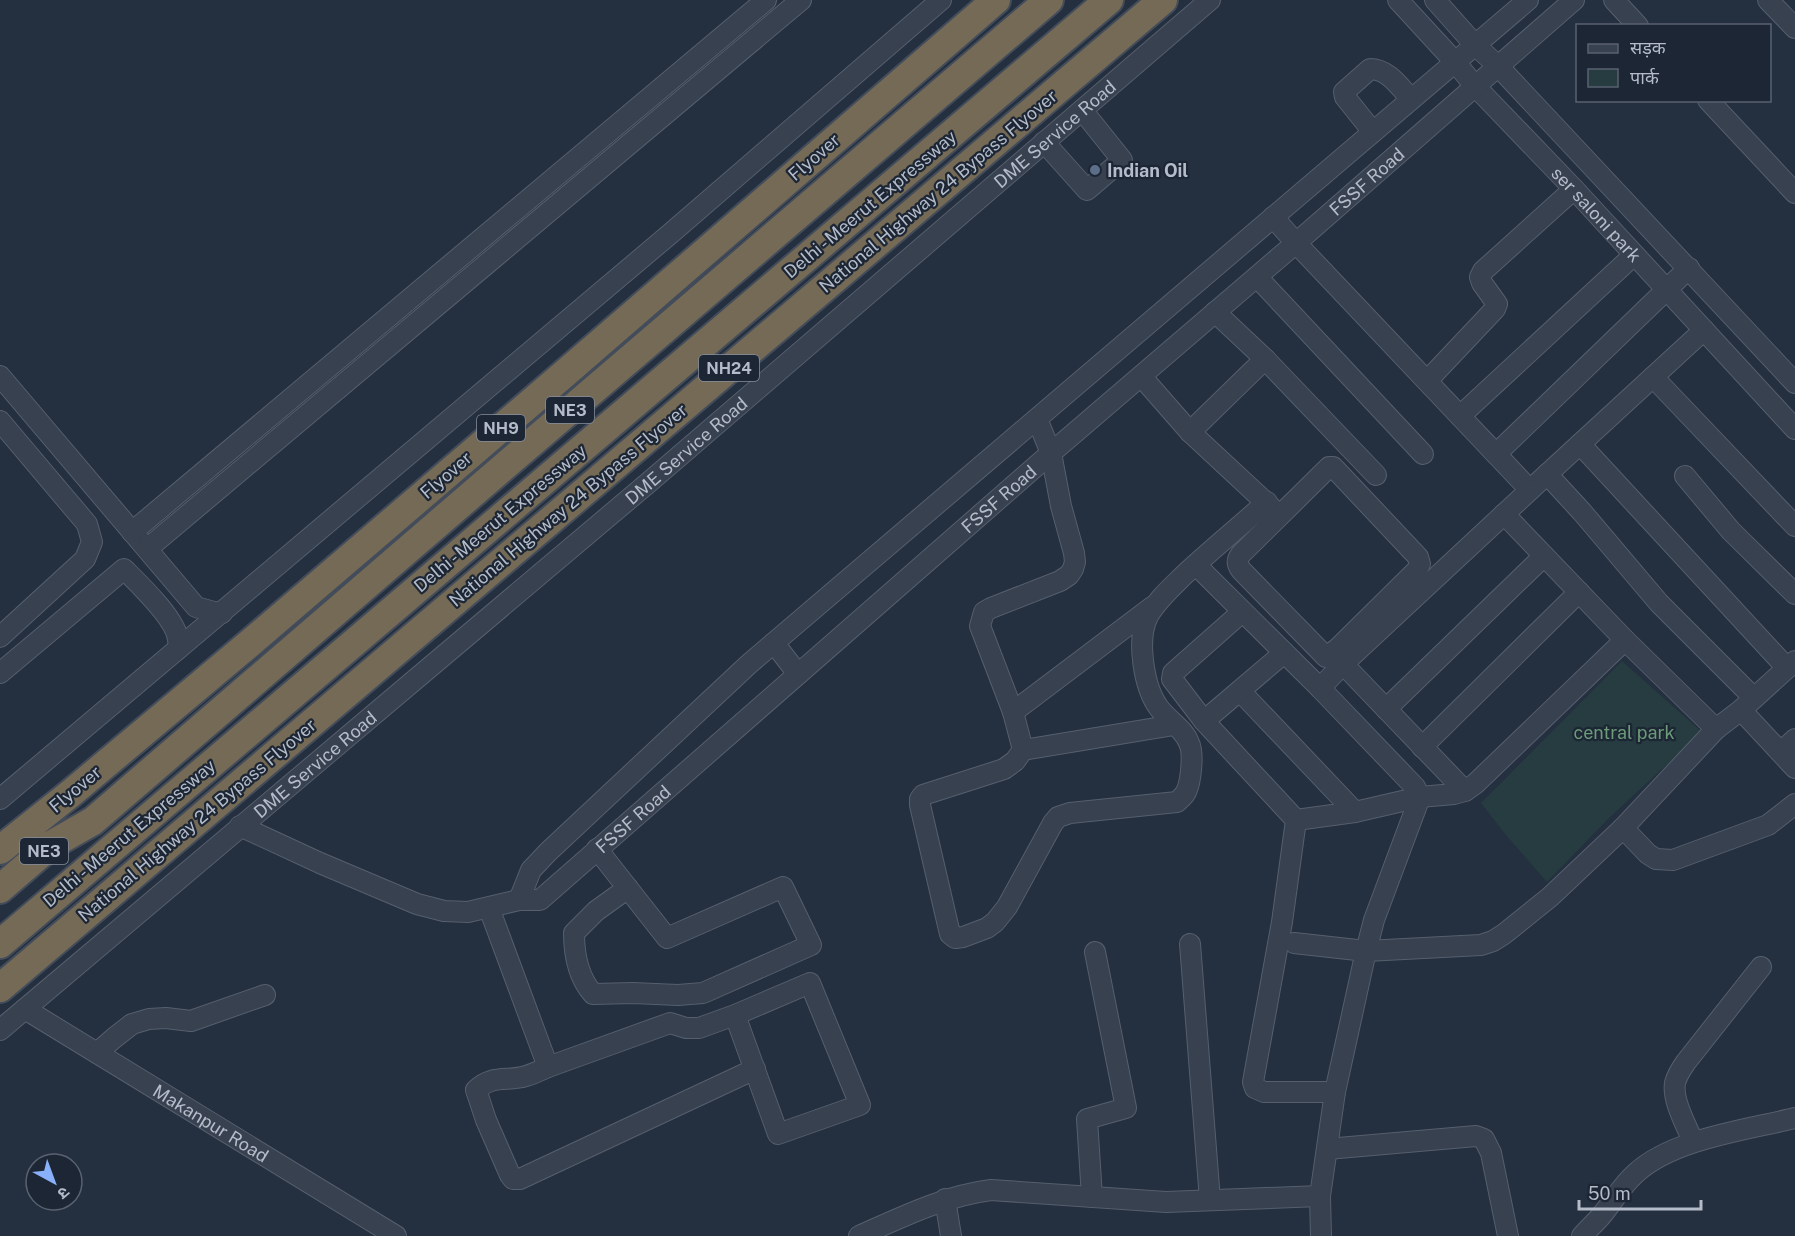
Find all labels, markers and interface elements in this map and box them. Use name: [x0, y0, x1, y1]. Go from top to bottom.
legend: [1576, 24, 1771, 102]
text: सड़क: [1630, 37, 1667, 58]
text: पार्क: [1630, 67, 1660, 88]
street label: DME Service Road: [989, 76, 1120, 192]
street label: National Highway 24 Bypass Flyover: [815, 85, 1061, 297]
street label: Delhi - Meerut Expressway: [779, 125, 961, 282]
street label: Flyover: [784, 129, 844, 185]
street label: FSSF Road: [1325, 143, 1408, 220]
place label: Indian Oil: [1107, 160, 1188, 181]
street label: ser saloni park: [1547, 162, 1646, 266]
marker: Indian Oil: [1088, 163, 1102, 177]
road number: NH24: [699, 355, 759, 381]
street label: DME Service Road: [621, 392, 751, 508]
road number: NE3: [546, 397, 594, 423]
street label: National Highway 24 Bypass Flyover: [445, 399, 691, 611]
road number: NH9: [477, 415, 525, 441]
street label: Delhi - Meerut Expressway: [409, 439, 591, 596]
street label: Flyover: [416, 447, 476, 503]
street label: FSSF Road: [957, 461, 1040, 537]
street label: DME Service Road: [249, 707, 380, 822]
street label: National Highway 24 Bypass Flyover: [74, 714, 320, 926]
park label: central park: [1573, 722, 1675, 743]
street label: Delhi - Meerut Expressway: [38, 754, 220, 911]
street label: Flyover: [45, 761, 105, 817]
street label: FSSF Road: [591, 781, 674, 857]
road number: NE3: [20, 838, 68, 864]
street label: Makanpur Road: [149, 1080, 273, 1166]
north arrow: [24, 1152, 84, 1212]
scale bar: [1579, 1173, 1700, 1211]
text: उ: [53, 1183, 73, 1204]
text: 50 m: [1588, 1183, 1631, 1204]

